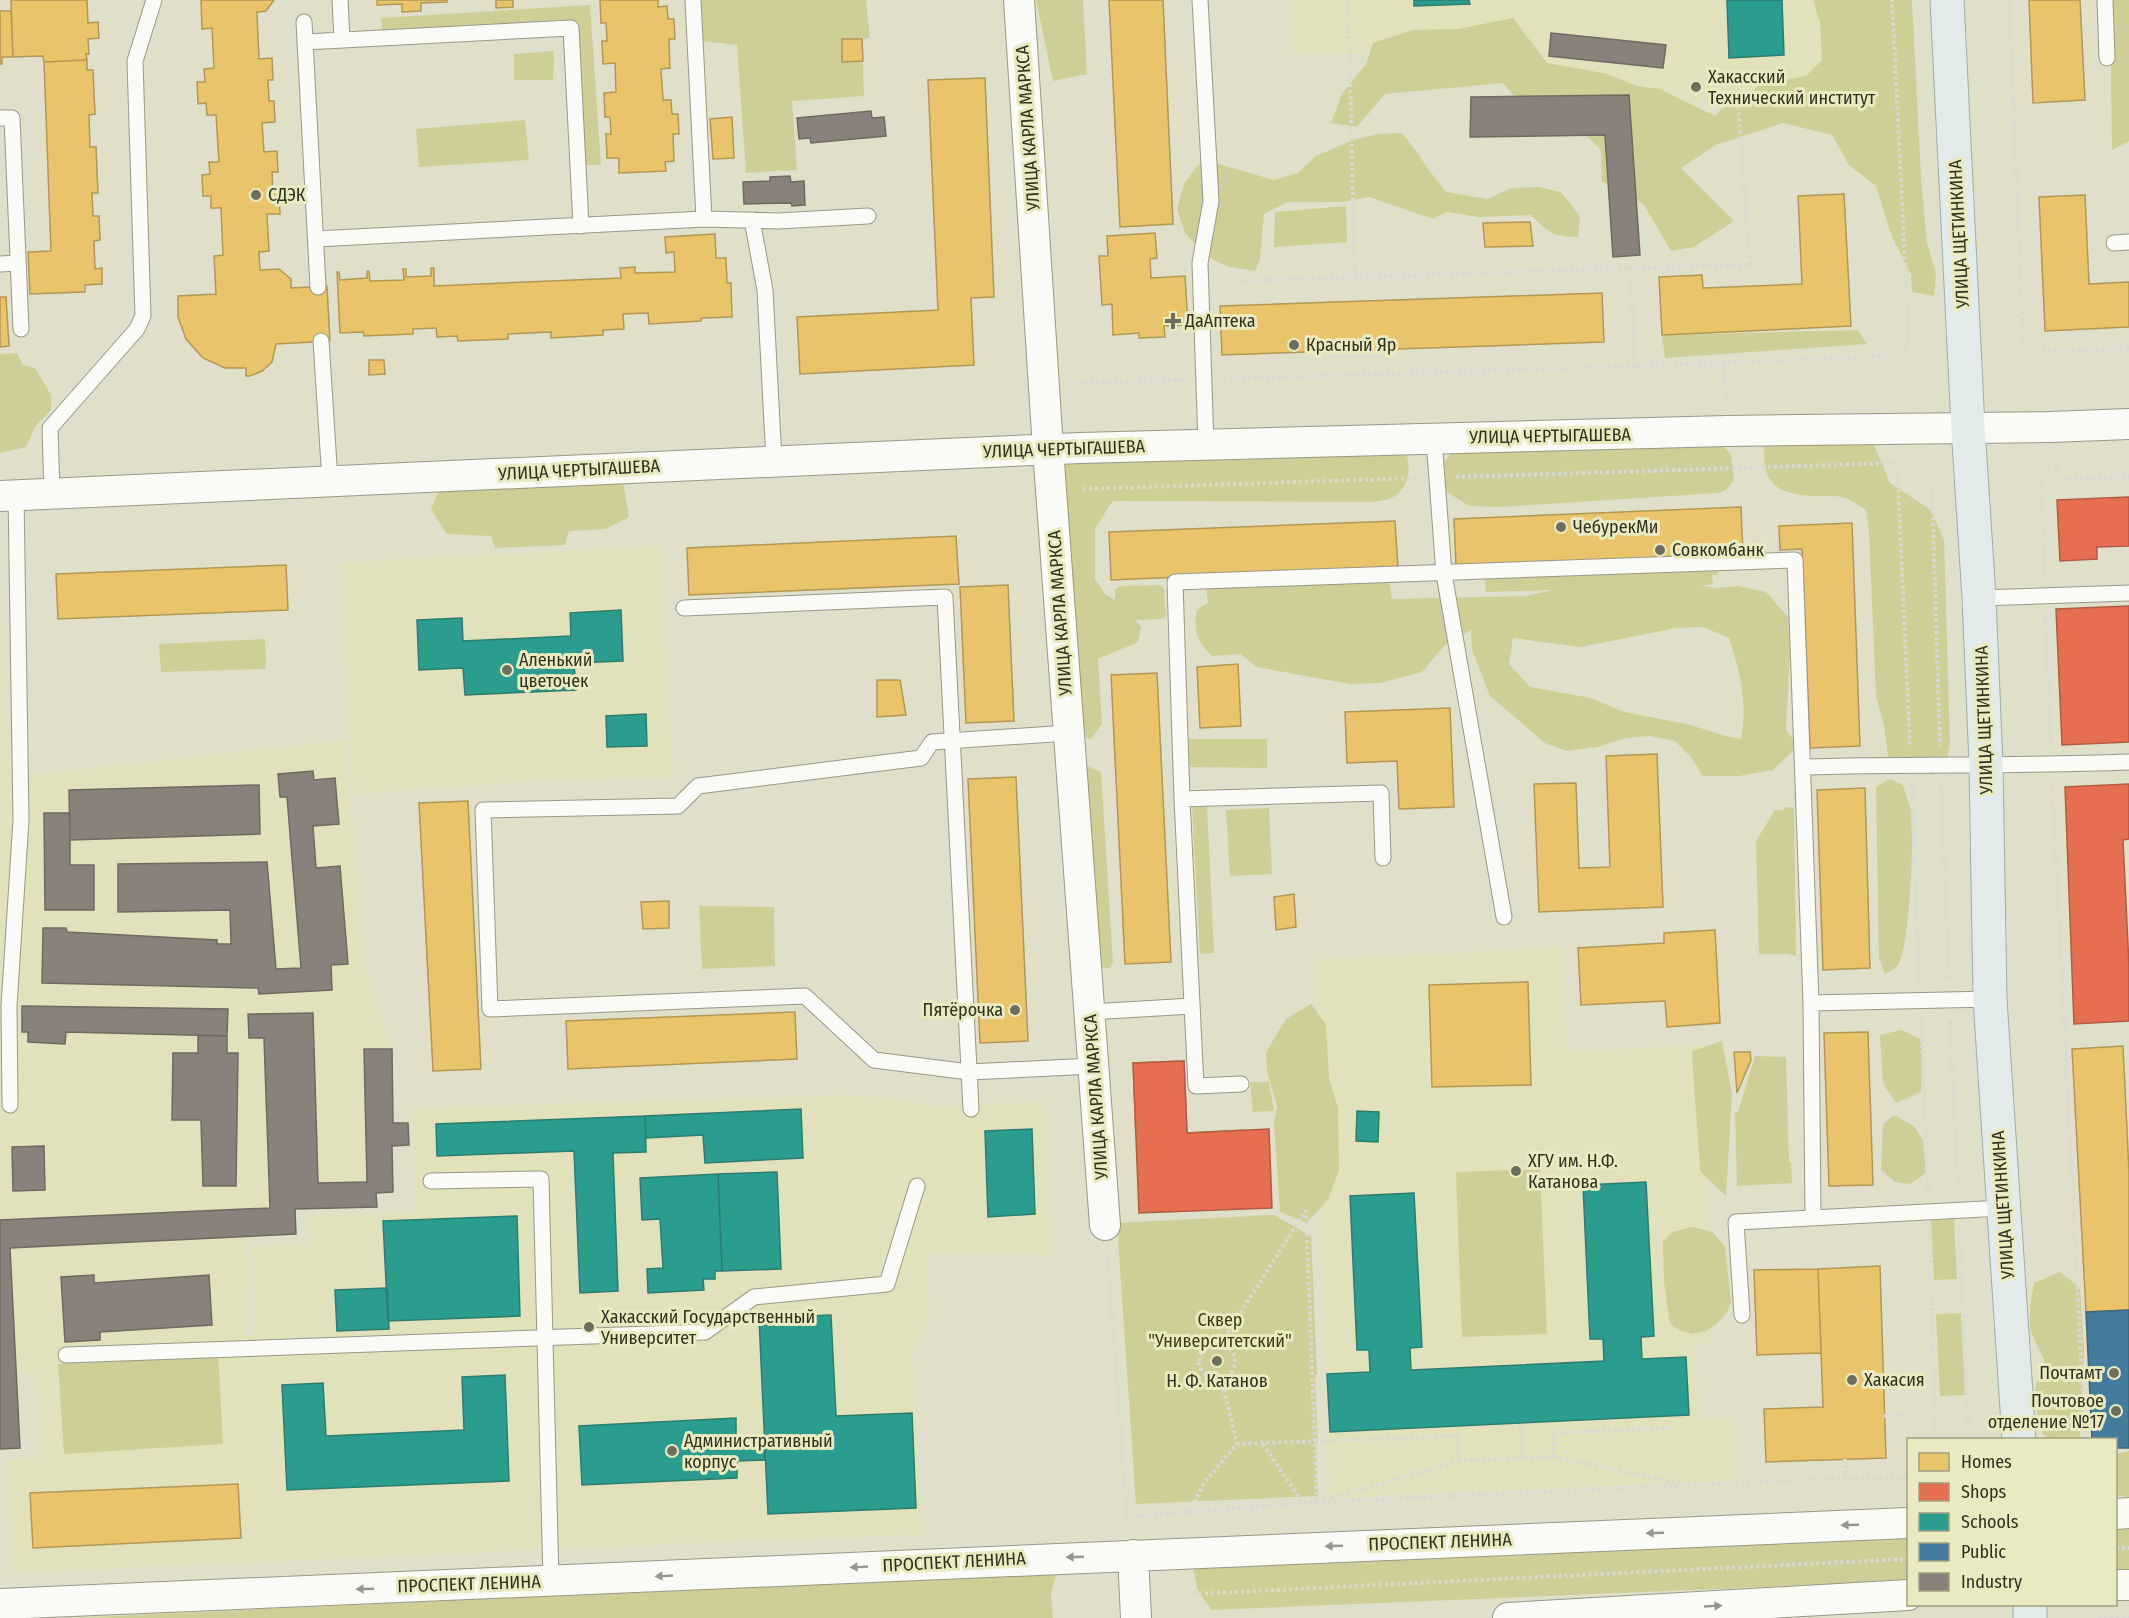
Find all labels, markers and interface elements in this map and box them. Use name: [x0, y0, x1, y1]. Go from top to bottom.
street label: УЛИЦА КАРЛА МАРКСА: [1011, 44, 1045, 212]
place label: Хакасский Технический институт: [1708, 66, 1876, 109]
marker: Хакасский Технический институт: [1689, 80, 1703, 94]
street label: УЛИЦА ЩЕТИНКИНА: [1944, 159, 1974, 310]
place label: СДЭК: [268, 184, 306, 206]
marker: СДЭК: [249, 188, 263, 202]
place label: ДаАптека: [1184, 310, 1256, 332]
marker: ДаАптека: [1166, 314, 1180, 328]
place label: Красный Яр: [1306, 334, 1396, 356]
marker: Красный Яр: [1287, 338, 1301, 352]
street label: УЛИЦА ЧЕРТЫГАШЕВА: [1468, 424, 1632, 448]
street label: УЛИЦА ЧЕРТЫГАШЕВА: [982, 435, 1146, 463]
street label: УЛИЦА ЧЕРТЫГАШЕВА: [497, 455, 661, 485]
place label: ЧебурекМи: [1573, 516, 1658, 538]
marker: ЧебурекМи: [1554, 520, 1568, 534]
street label: УЛИЦА КАРЛА МАРКСА: [1043, 529, 1077, 697]
place label: Совкомбанк: [1672, 539, 1765, 561]
marker: Совкомбанк: [1653, 543, 1667, 557]
street label: УЛИЦА ЩЕТИНКИНА: [1970, 645, 1998, 796]
place label: Аленький цветочек: [519, 649, 592, 692]
marker: Аленький цветочек: [500, 663, 514, 677]
place label: Пятёрочка: [923, 999, 1003, 1021]
marker: Пятёрочка: [1008, 1003, 1022, 1017]
street label: УЛИЦА КАРЛА МАРКСА: [1079, 1013, 1113, 1181]
street label: УЛИЦА ЩЕТИНКИНА: [1987, 1129, 2019, 1281]
place label: ХГУ им. Н.Ф. Катанова: [1528, 1150, 1618, 1193]
marker: ХГУ им. Н.Ф. Катанова: [1509, 1164, 1523, 1178]
place label: Хакасский Государственный Университет: [600, 1306, 815, 1349]
park label: Сквер "Университетский": [1148, 1309, 1292, 1352]
marker: Хакасский Государственный Университет: [582, 1320, 596, 1334]
marker: Н. Ф. Катанов: [1210, 1354, 1224, 1368]
place label: Почтамт: [2039, 1362, 2103, 1384]
marker: Почтамт: [2107, 1366, 2121, 1380]
place label: Хакасия: [1864, 1369, 1925, 1391]
place label: Н. Ф. Катанов: [1166, 1370, 1268, 1392]
marker: Хакасия: [1845, 1373, 1859, 1387]
place label: Почтовое отделение №17: [1988, 1390, 2104, 1433]
marker: Почтовое отделение №17: [2109, 1404, 2123, 1418]
place label: Административный корпус: [684, 1430, 833, 1473]
legend: [1907, 1438, 2117, 1606]
marker: Административный корпус: [665, 1444, 679, 1458]
text: Homes: [1961, 1451, 2012, 1473]
text: Shops: [1961, 1481, 2006, 1503]
text: Schools: [1961, 1511, 2019, 1533]
one-way arrow: [1841, 1521, 1860, 1530]
street label: ПРОСПЕКТ ЛЕНИНА: [1368, 1528, 1513, 1555]
one-way arrow: [1646, 1528, 1665, 1538]
text: Public: [1961, 1541, 2006, 1563]
one-way arrow: [1325, 1542, 1344, 1551]
street label: ПРОСПЕКТ ЛЕНИНА: [882, 1547, 1027, 1577]
one-way arrow: [1065, 1552, 1084, 1562]
one-way arrow: [850, 1562, 869, 1571]
street label: ПРОСПЕКТ ЛЕНИНА: [397, 1570, 542, 1597]
one-way arrow: [655, 1571, 674, 1580]
text: Industry: [1961, 1571, 2022, 1593]
one-way arrow: [355, 1584, 374, 1593]
one-way arrow: [1704, 1602, 1723, 1611]

